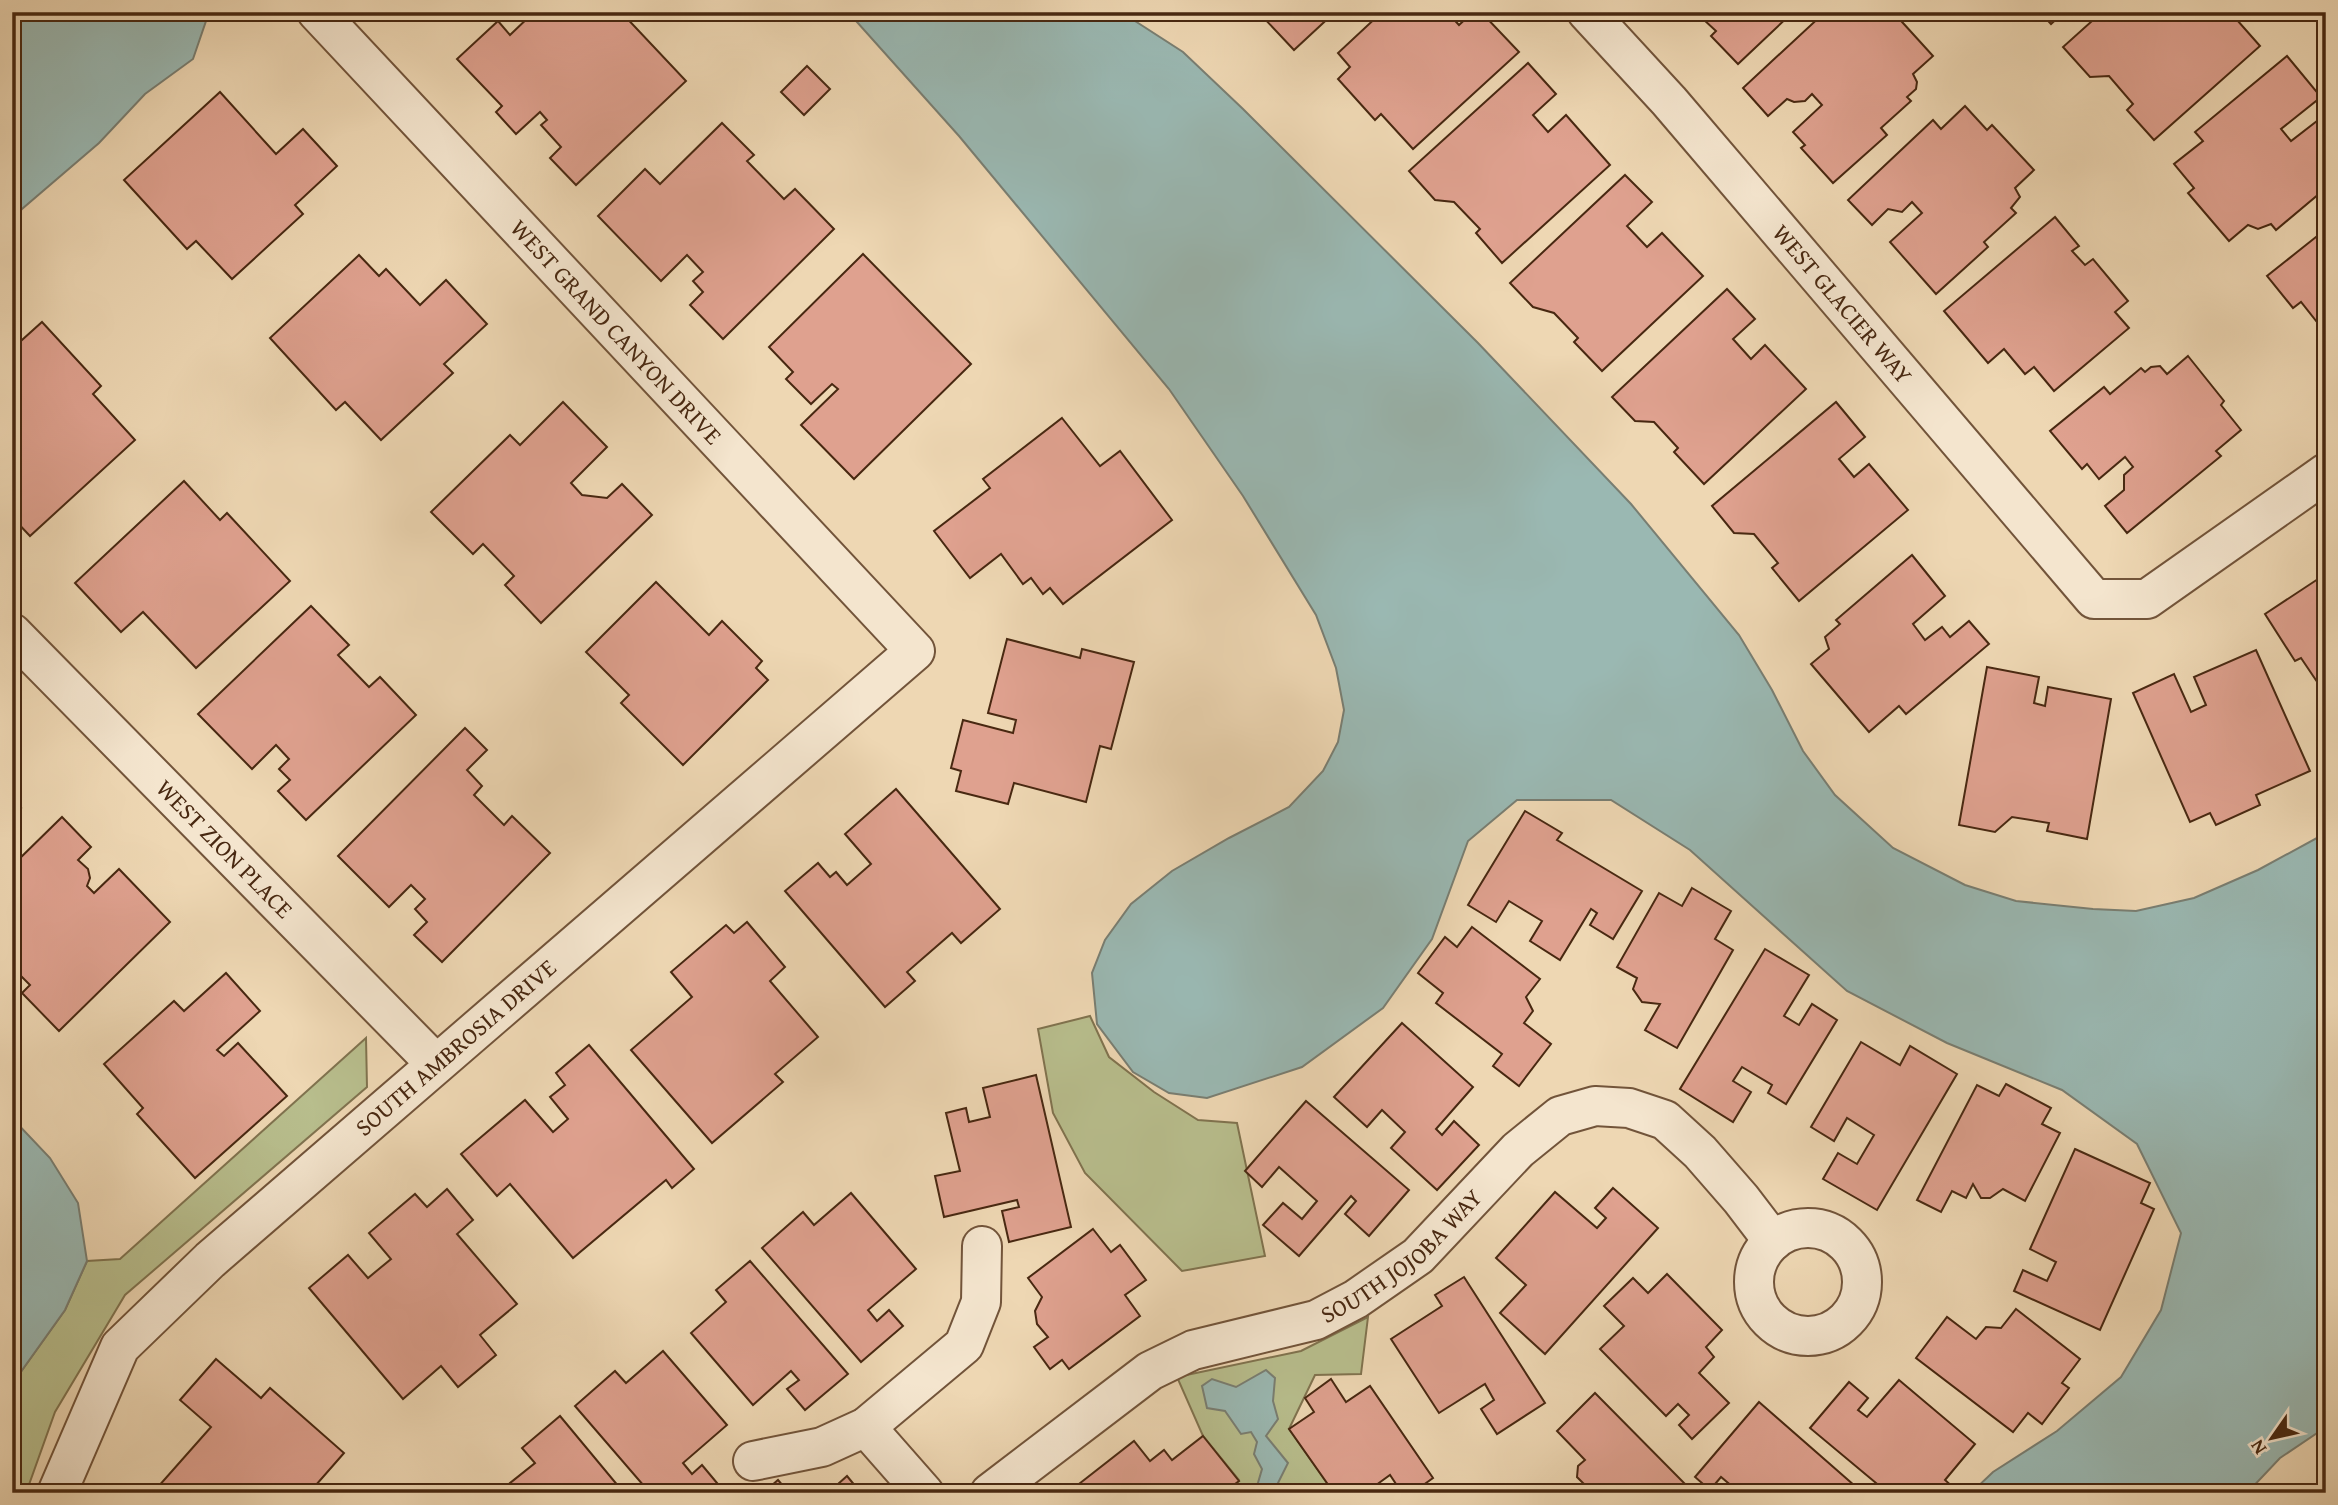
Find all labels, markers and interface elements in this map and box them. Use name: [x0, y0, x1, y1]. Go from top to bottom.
street label: WEST GRAND CANYON DRIVE: [503, 211, 730, 452]
street label: WEST GLACIER WAY: [1764, 216, 1921, 391]
street label: WEST ZION PLACE: [148, 771, 301, 926]
street label: SOUTH AMBROSIA DRIVE: [347, 950, 564, 1144]
street label: SOUTH JOJOBA WAY: [1314, 1181, 1490, 1332]
north arrow: [2236, 1404, 2306, 1474]
text: N: [2243, 1434, 2273, 1461]

